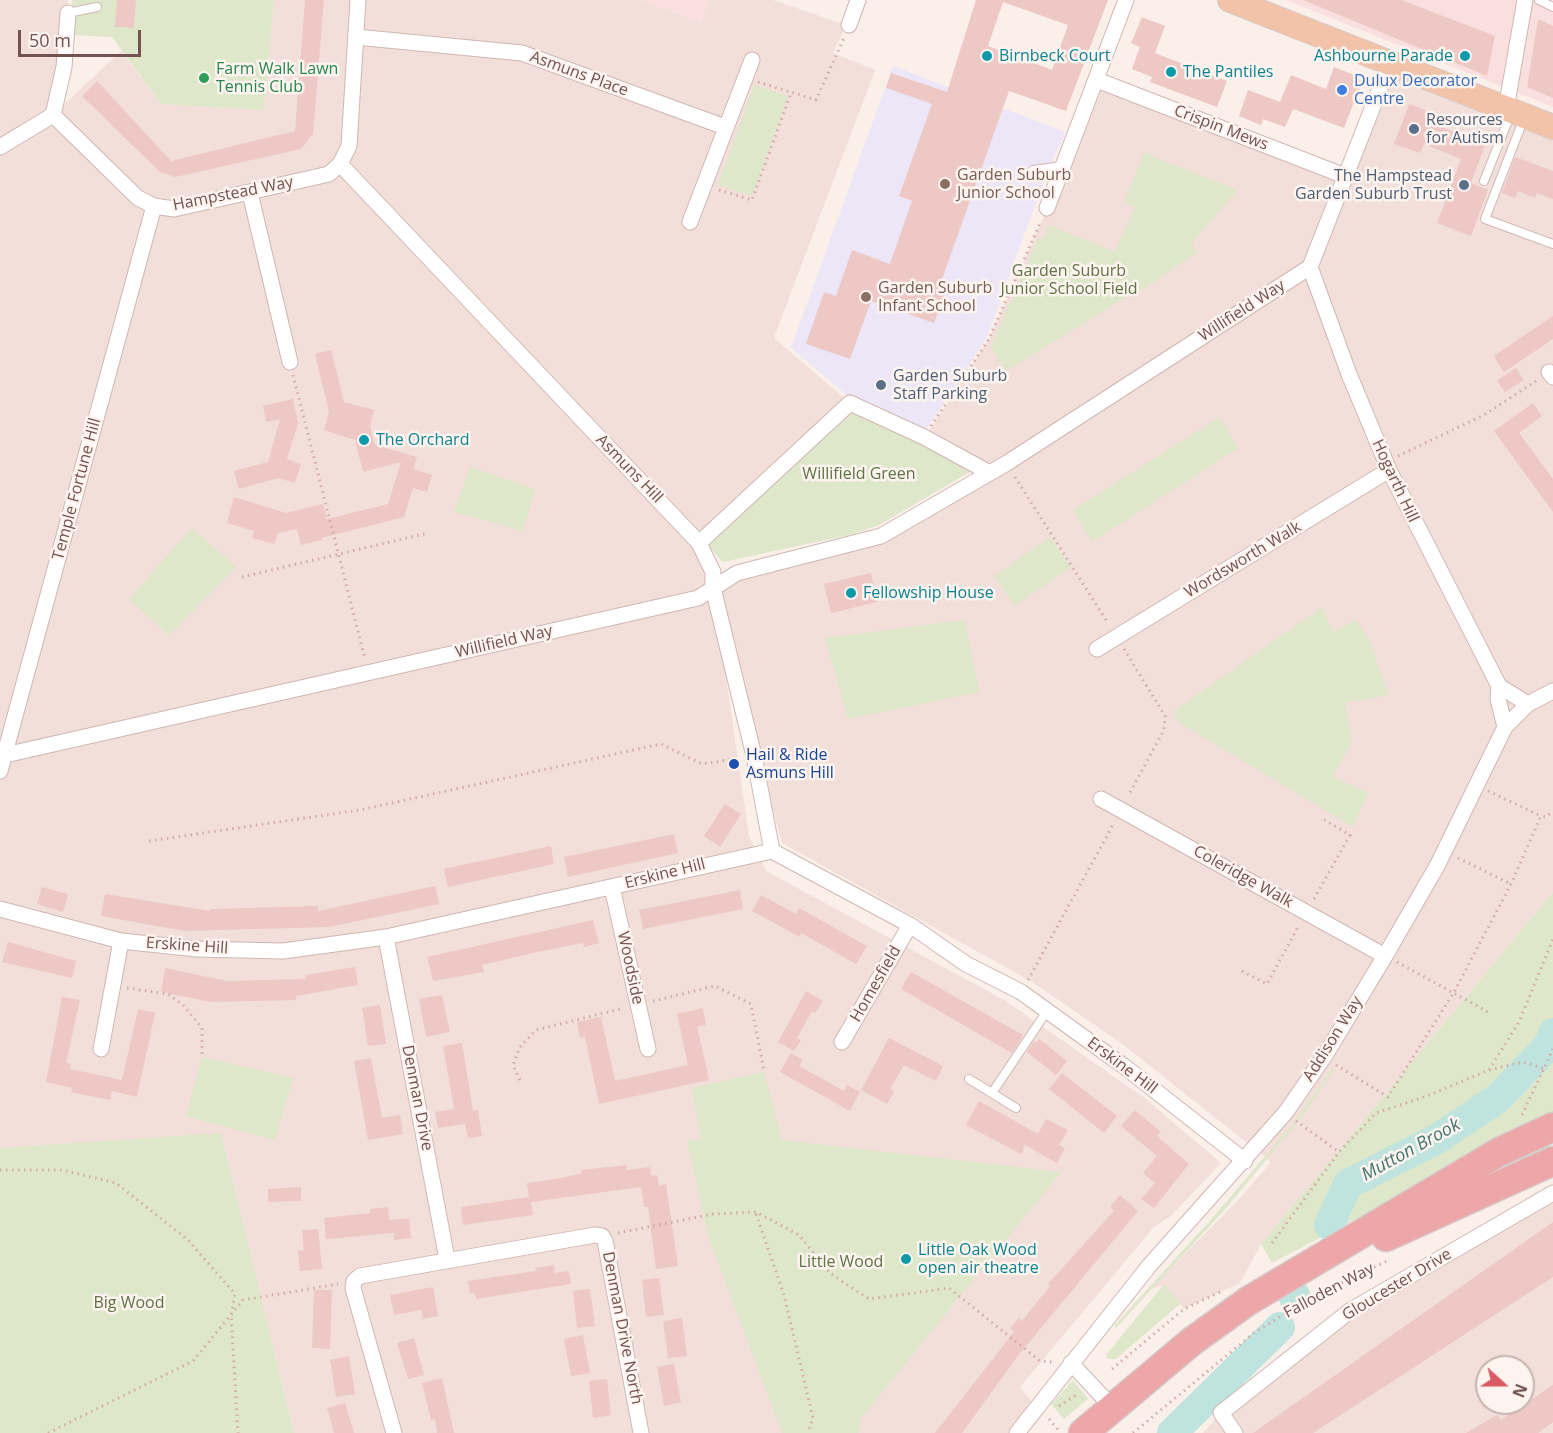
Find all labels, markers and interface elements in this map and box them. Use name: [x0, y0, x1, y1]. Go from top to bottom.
scale bar: [21, 18, 144, 56]
text: 50 m: [29, 28, 71, 52]
place label: Birnbeck Court: [999, 46, 1110, 66]
place label: Ashbourne Parade: [1314, 46, 1453, 66]
street label: Asmuns Place: [527, 47, 631, 101]
marker: Birnbeck Court: [980, 49, 994, 63]
marker: Ashbourne Parade: [1458, 49, 1472, 63]
place label: Farm Walk Lawn Tennis Club: [216, 59, 338, 97]
place label: The Pantiles: [1183, 62, 1273, 82]
marker: The Pantiles: [1164, 65, 1178, 79]
marker: Farm Walk Lawn Tennis Club: [197, 71, 211, 85]
place label: Dulux Decorator Centre: [1354, 71, 1477, 109]
marker: Dulux Decorator Centre: [1335, 83, 1349, 97]
street label: Crispin Mews: [1171, 101, 1271, 155]
place label: Resources for Autism: [1426, 110, 1504, 148]
marker: Resources for Autism: [1407, 122, 1421, 136]
place label: Garden Suburb Junior School: [957, 165, 1071, 203]
place label: The Hampstead Garden Suburb Trust: [1295, 166, 1452, 204]
street label: Hampstead Way: [171, 173, 295, 215]
marker: Garden Suburb Junior School: [938, 177, 952, 191]
marker: The Hampstead Garden Suburb Trust: [1457, 178, 1471, 192]
park label: Garden Suburb Junior School Field: [1000, 261, 1138, 299]
street label: Willifield Way: [1195, 276, 1289, 346]
place label: Garden Suburb Infant School: [878, 278, 992, 316]
marker: Garden Suburb Infant School: [859, 290, 873, 304]
place label: Garden Suburb Staff Parking: [893, 366, 1007, 404]
marker: Garden Suburb Staff Parking: [874, 378, 888, 392]
street label: Temple Fortune Hill: [49, 416, 105, 562]
place label: The Orchard: [376, 430, 469, 450]
street label: Asmuns Hill: [592, 431, 666, 507]
marker: The Orchard: [357, 433, 371, 447]
street label: Hogarth Hill: [1367, 437, 1423, 525]
park label: Willifield Green: [802, 464, 916, 484]
street label: Wordsworth Walk: [1181, 518, 1305, 602]
place label: Fellowship House: [863, 583, 994, 603]
marker: Fellowship House: [844, 586, 858, 600]
street label: Willifield Way: [454, 622, 554, 662]
place label: Hail & Ride Asmuns Hill: [746, 745, 834, 783]
marker: Hail & Ride Asmuns Hill: [727, 757, 741, 771]
street label: Coleridge Walk: [1190, 842, 1296, 912]
street label: Erskine Hill: [623, 855, 707, 893]
street label: Woodside: [613, 930, 647, 1006]
street label: Erskine Hill: [145, 934, 229, 958]
street label: Homesfield: [846, 942, 906, 1026]
street label: Addison Way: [1299, 993, 1367, 1085]
street label: Erskine Hill: [1083, 1034, 1161, 1098]
street label: Denman Drive: [397, 1044, 437, 1152]
water label: Mutton Brook: [1358, 1114, 1464, 1186]
place label: Little Oak Wood open air theatre: [918, 1240, 1039, 1278]
street label: Gloucester Drive: [1339, 1245, 1455, 1325]
street label: Denman Drive North: [598, 1250, 646, 1406]
park label: Little Wood: [799, 1252, 883, 1272]
marker: Little Oak Wood open air theatre: [899, 1252, 913, 1266]
street label: Falloden Way: [1281, 1259, 1377, 1323]
park label: Big Wood: [93, 1293, 165, 1313]
north arrow: [1475, 1355, 1535, 1415]
text: N: [1507, 1381, 1533, 1401]

